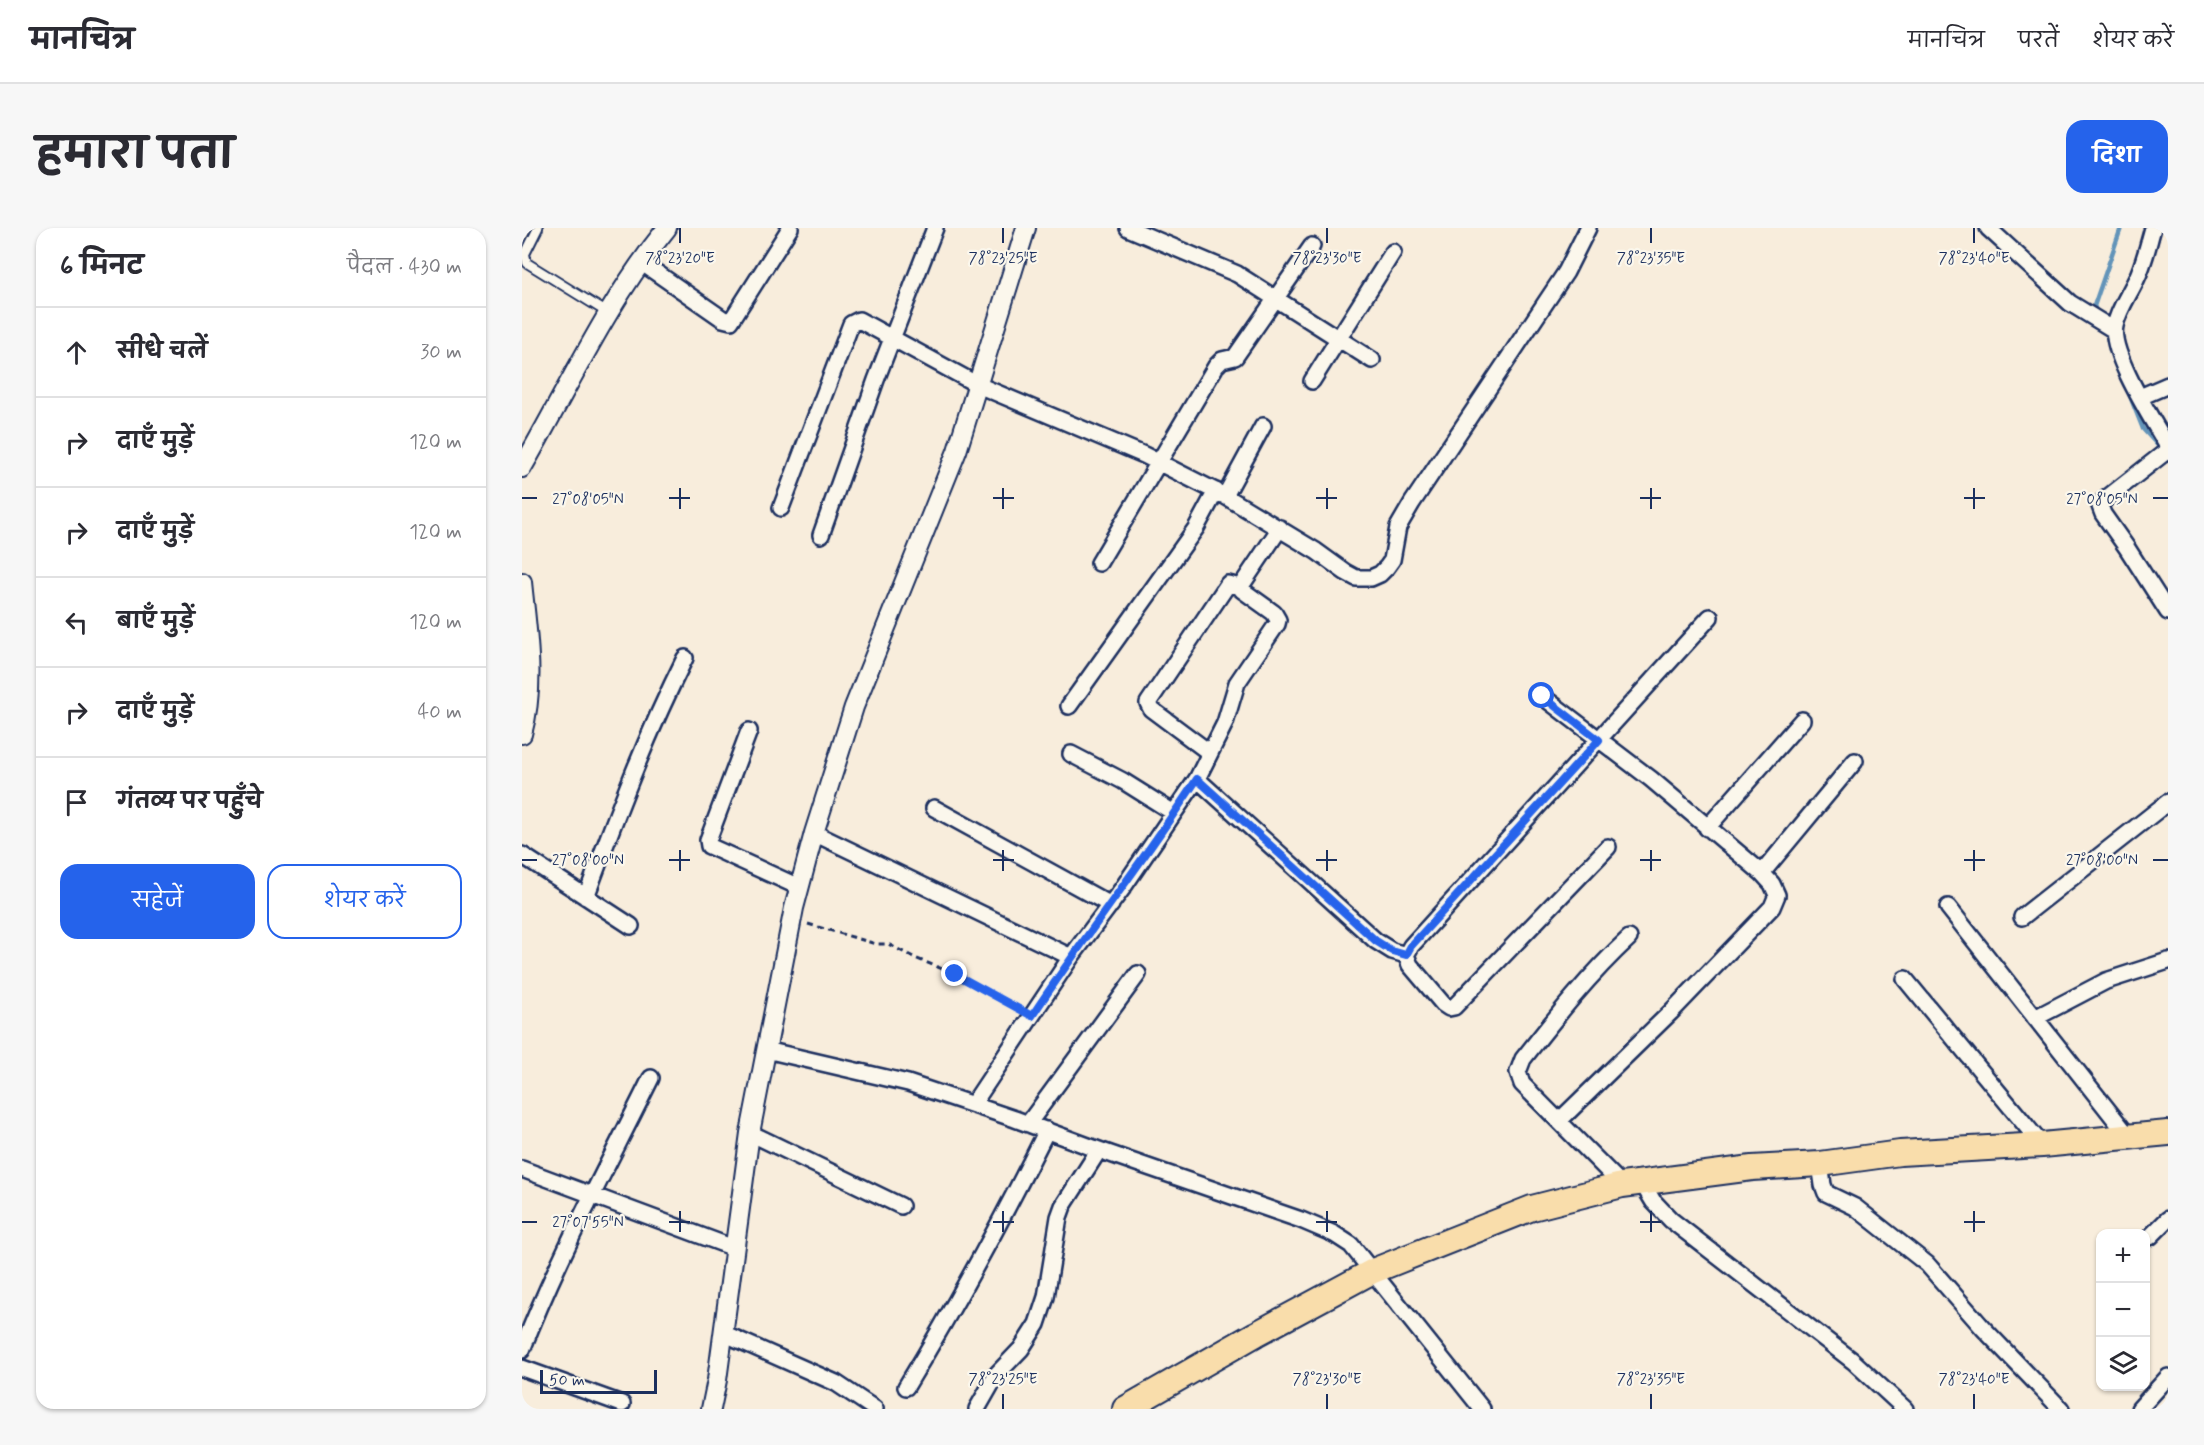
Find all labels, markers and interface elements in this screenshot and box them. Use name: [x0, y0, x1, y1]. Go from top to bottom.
text: मानचित्र: [30, 23, 134, 60]
text: मानचित्र: [1908, 27, 1985, 55]
text: परतें: [2018, 27, 2059, 55]
text: शेयर करें: [2092, 27, 2174, 55]
button: दिशा: [2066, 120, 2168, 193]
text: हमारा पता: [36, 128, 234, 183]
text: 78°23'20"E: [645, 249, 715, 269]
text: 78°23'25"E: [969, 249, 1038, 269]
text: 78°23'30"E: [1293, 249, 1362, 269]
text: 78°23'35"E: [1617, 249, 1685, 269]
text: 78°23'40"E: [1939, 249, 2010, 269]
text: 6 मिनट: [60, 250, 143, 284]
text: पैदल · 430 m: [347, 254, 462, 281]
icon: ahead: [60, 336, 93, 369]
text: सीधे चलें: [117, 338, 207, 366]
text: 30 m: [420, 339, 462, 366]
icon: right: [60, 426, 93, 459]
text: दाएँ मुड़ें: [117, 428, 194, 456]
text: 120 m: [409, 429, 462, 456]
text: 27°08'05"N: [552, 490, 624, 510]
text: 27°08'05"N: [2066, 490, 2138, 510]
icon: right: [60, 516, 93, 549]
text: दाएँ मुड़ें: [117, 518, 194, 546]
text: 120 m: [409, 519, 462, 546]
icon: left: [60, 606, 93, 639]
text: बाएँ मुड़ें: [117, 608, 195, 636]
text: 120 m: [409, 609, 462, 636]
route start: [1528, 682, 1554, 708]
icon: right: [60, 696, 93, 729]
text: दाएँ मुड़ें: [117, 698, 194, 726]
text: 40 m: [418, 699, 462, 726]
icon: arrive: [60, 786, 93, 819]
text: गंतव्य पर पहुँचे: [117, 788, 263, 816]
text: 27°08'00"N: [552, 851, 624, 871]
text: 27°08'00"N: [2066, 851, 2138, 871]
button: सहेजें: [60, 864, 255, 939]
button: शेयर करें: [267, 864, 462, 939]
route end: [941, 960, 967, 986]
text: 27°07'55"N: [552, 1213, 624, 1233]
map controls: [2096, 1229, 2150, 1391]
button: +: [2096, 1229, 2150, 1283]
button: −: [2096, 1283, 2150, 1337]
button: layers: [2096, 1337, 2150, 1391]
scale bar: [540, 1367, 657, 1394]
text: 50 m: [549, 1370, 585, 1391]
text: 78°23'25"E: [969, 1370, 1038, 1390]
text: 78°23'30"E: [1293, 1370, 1362, 1390]
text: 78°23'35"E: [1617, 1370, 1685, 1390]
text: 78°23'40"E: [1939, 1370, 2010, 1390]

